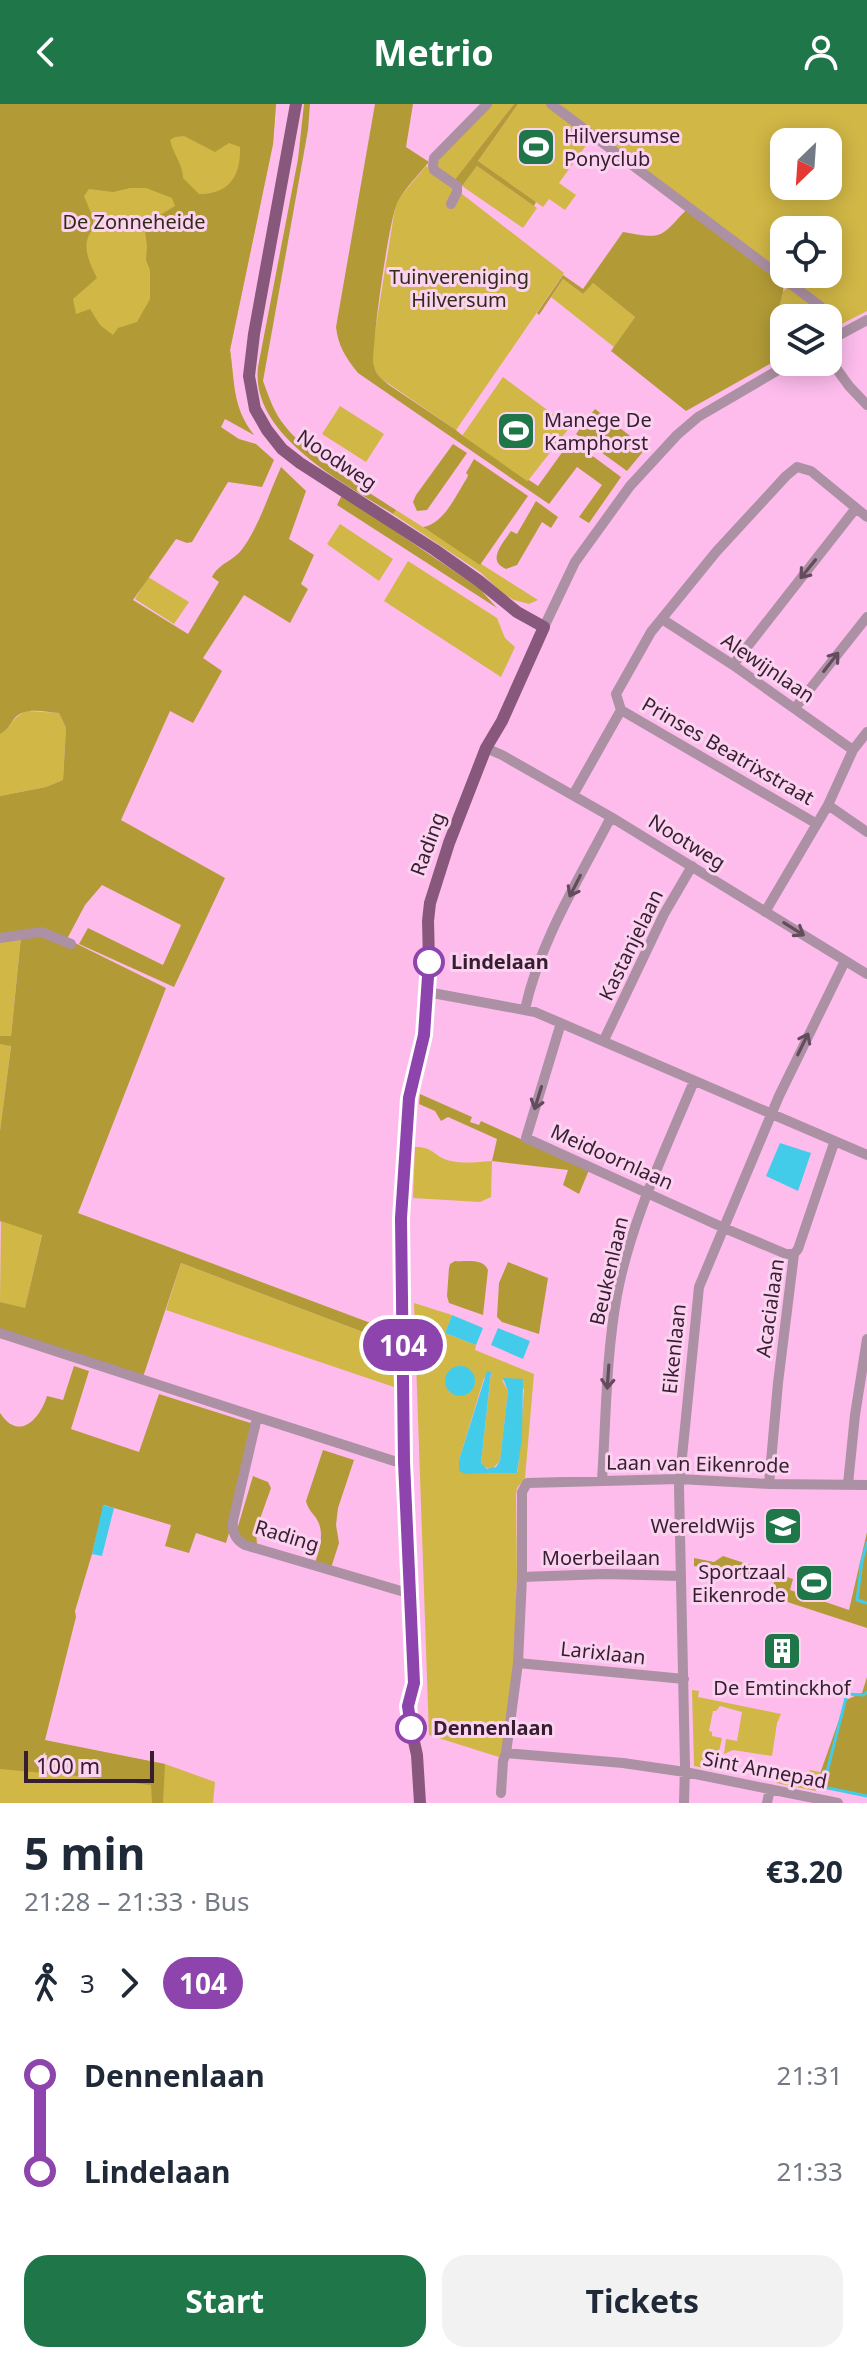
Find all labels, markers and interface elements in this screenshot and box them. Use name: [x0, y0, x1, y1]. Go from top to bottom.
text: Metrio: [373, 28, 494, 77]
icon: back: [24, 30, 68, 74]
icon: person: [799, 30, 843, 74]
place label: Hilversumse Ponyclub: [564, 122, 680, 172]
sports icon: Hilversumse Ponyclub: [515, 126, 557, 168]
north arrow: [770, 128, 842, 200]
map controls: [770, 128, 842, 376]
park label: De Zonneheide: [63, 208, 206, 235]
button: locate: [770, 216, 842, 288]
park label: Tuinvereniging Hilversum: [389, 263, 529, 313]
button: layers: [770, 304, 842, 376]
place label: Manege De Kamphorst: [544, 406, 652, 456]
sports icon: Manege De Kamphorst: [495, 410, 537, 452]
street label: Noodweg: [292, 423, 383, 496]
one-way arrow: [799, 558, 816, 579]
street label: Alewijnlaan: [716, 626, 820, 709]
one-way arrow: [823, 652, 840, 673]
street label: Prinses Beatrixstraat: [637, 690, 819, 811]
street label: Nootweg: [644, 807, 731, 876]
street label: Rading: [404, 808, 451, 879]
one-way arrow: [567, 874, 583, 898]
street label: Kastanjelaan: [592, 885, 669, 1005]
one-way arrow: [782, 922, 805, 938]
marker: Lindelaan: [414, 947, 444, 977]
place label: Lindelaan: [451, 948, 549, 975]
one-way arrow: [796, 1032, 811, 1056]
one-way arrow: [530, 1085, 544, 1110]
street label: Meidoornlaan: [547, 1117, 678, 1196]
street label: Beukenlaan: [583, 1214, 634, 1328]
street label: Acacialaan: [749, 1257, 790, 1359]
street label: Eikenlaan: [655, 1303, 692, 1395]
line badge: 104: [357, 1319, 449, 1371]
text: 104: [379, 1326, 427, 1364]
one-way arrow: [600, 1363, 615, 1390]
street label: Laan van Eikenrode: [606, 1448, 790, 1479]
school or university icon: WereldWijs: [762, 1505, 804, 1547]
place label: WereldWijs: [650, 1512, 755, 1539]
street label: Rading: [252, 1513, 323, 1558]
street label: Moerbeilaan: [542, 1544, 660, 1571]
place label: Sportzaal Eikenrode: [692, 1558, 786, 1608]
sports icon: Sportzaal Eikenrode: [793, 1562, 835, 1604]
building icon: De Emtinckhof: [761, 1630, 803, 1672]
street label: Larixlaan: [559, 1635, 647, 1670]
place label: De Emtinckhof: [713, 1674, 852, 1701]
marker: Dennenlaan: [396, 1713, 426, 1743]
place label: Dennenlaan: [433, 1714, 553, 1741]
street label: Sint Annepad: [701, 1744, 829, 1795]
scale bar: [24, 1747, 154, 1783]
text: 100 m: [36, 1750, 100, 1780]
text: 5 min: [24, 1823, 145, 1883]
text: €3.20: [766, 1851, 843, 1892]
text: 21:28 – 21:33 · Bus: [24, 1883, 249, 1919]
icon: walk: [24, 1961, 68, 2005]
icon: forward: [107, 1961, 151, 2005]
text: 104: [179, 1964, 227, 2002]
text: 3: [80, 1965, 95, 2001]
text: Dennenlaan: [84, 2055, 265, 2096]
text: 21:31: [777, 2057, 843, 2093]
text: Lindelaan: [84, 2151, 231, 2192]
text: 21:33: [777, 2153, 843, 2189]
button: Start: [24, 2255, 426, 2347]
button: Tickets: [442, 2255, 843, 2347]

